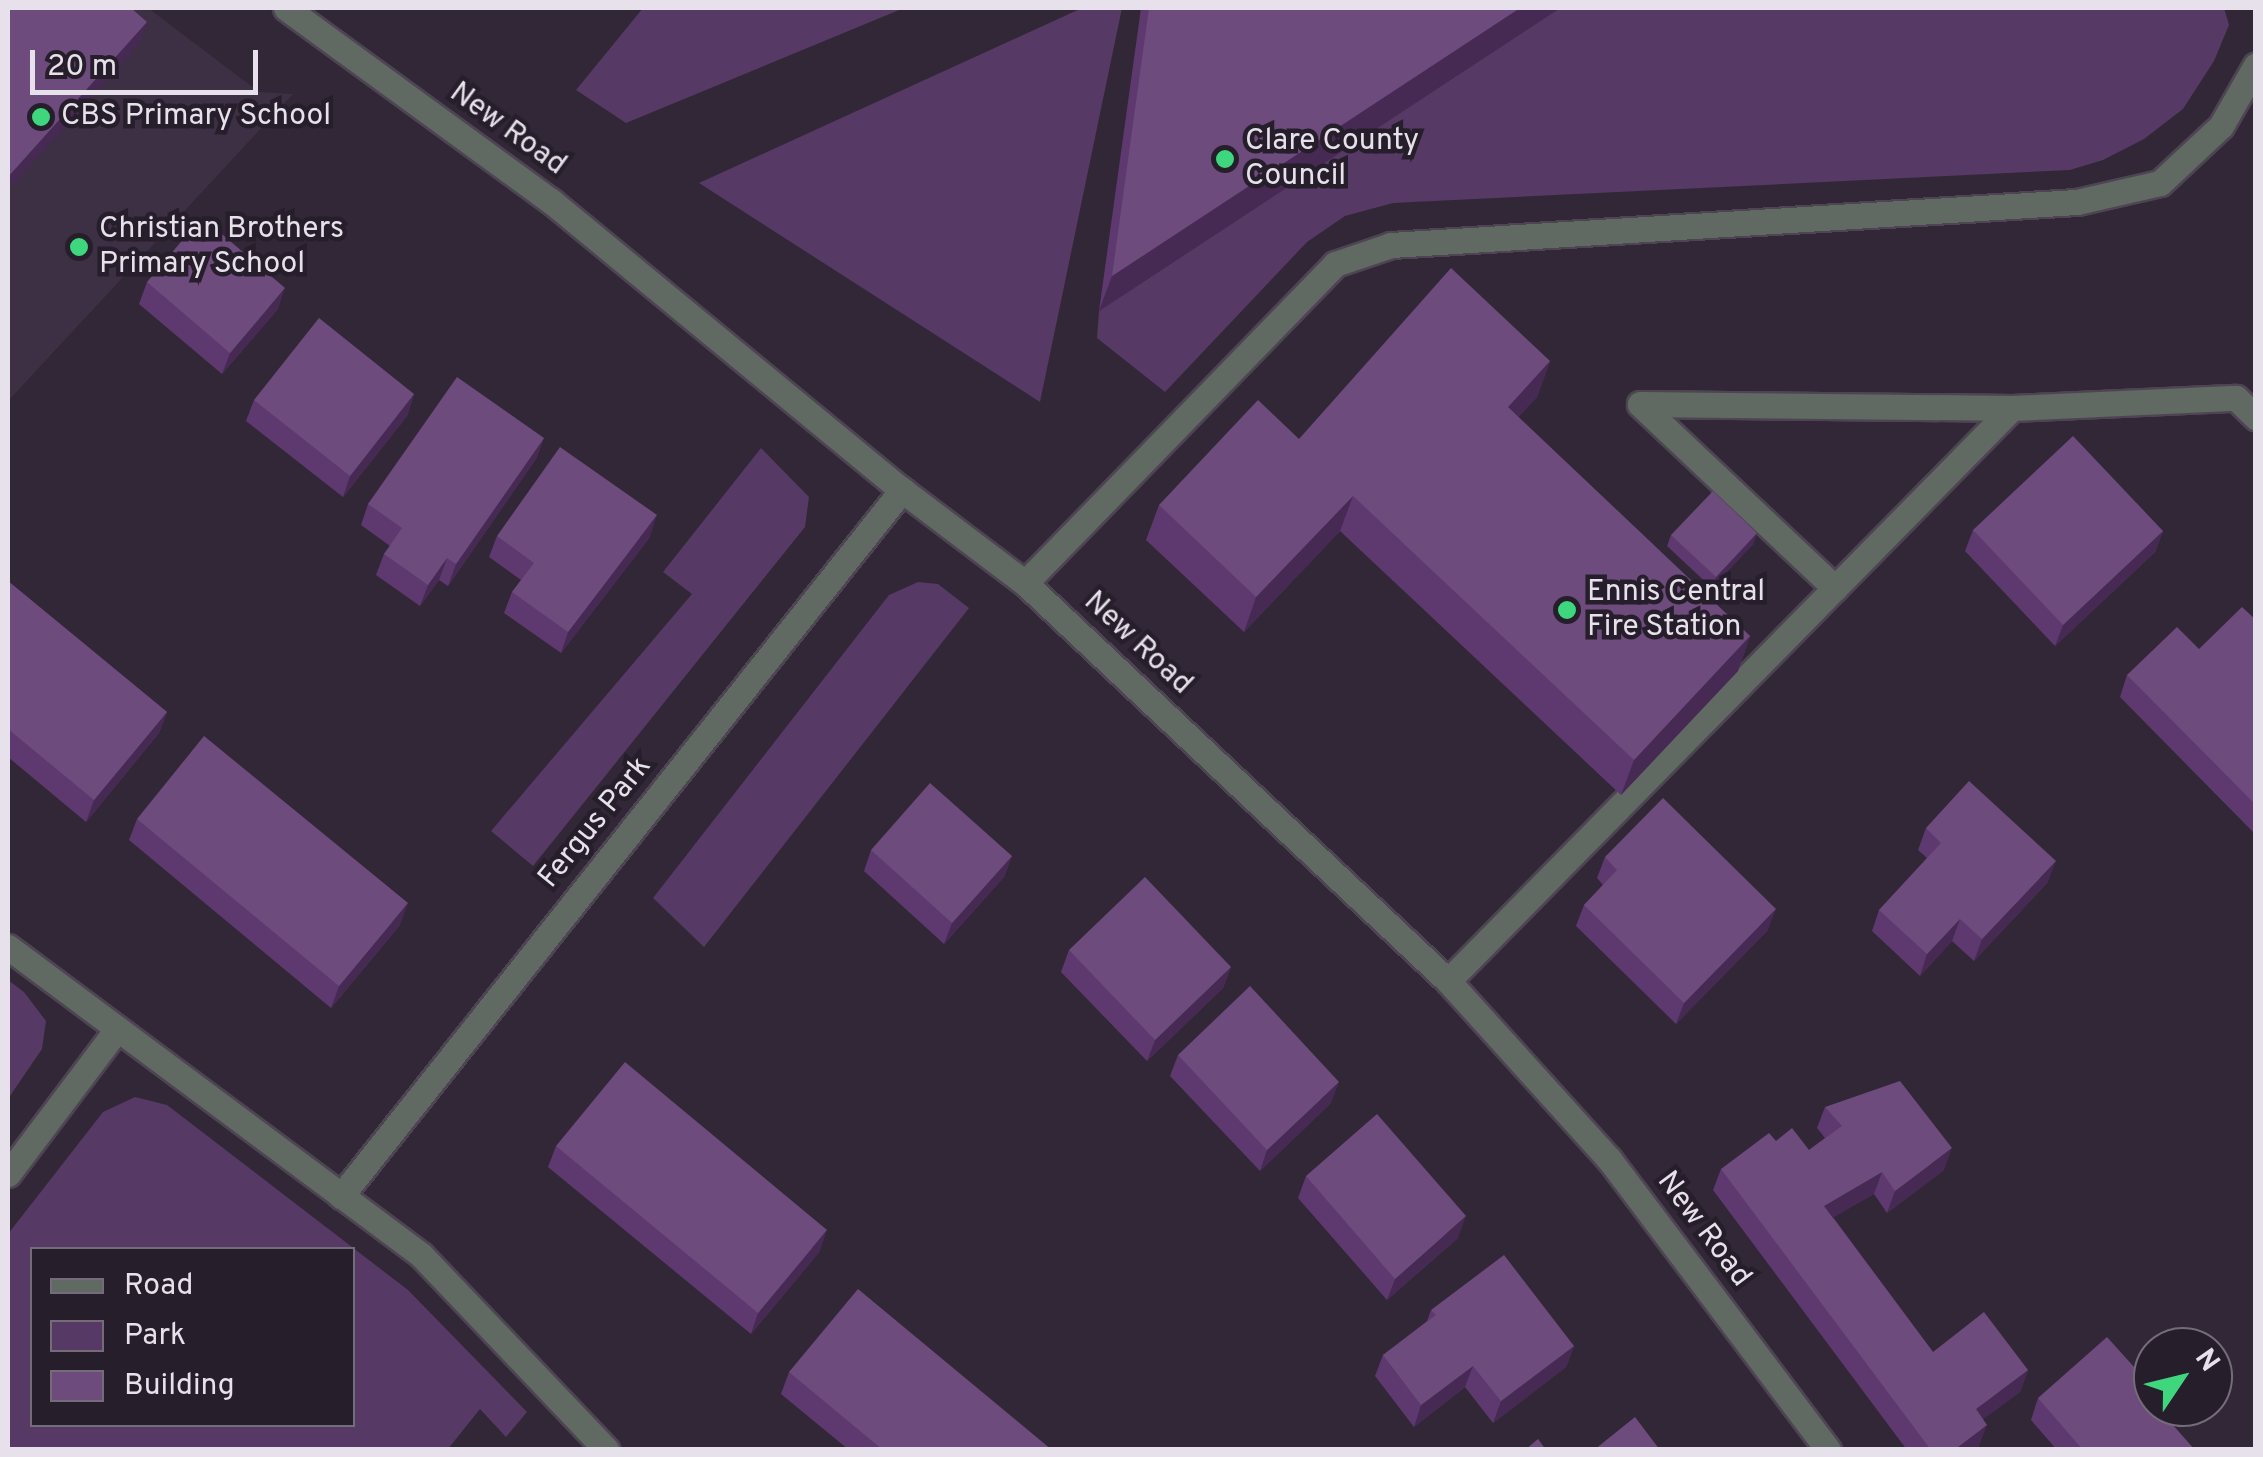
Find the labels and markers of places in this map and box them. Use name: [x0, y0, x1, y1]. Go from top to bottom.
place label: CBS Primary School: [61, 99, 331, 135]
marker: CBS Primary School: [30, 106, 52, 128]
place label: Clare County Council: [1245, 124, 1419, 194]
marker: Clare County Council: [1214, 148, 1236, 170]
place label: Christian Brothers Primary School: [99, 212, 344, 282]
marker: Christian Brothers Primary School: [68, 236, 90, 258]
place label: Ennis Central Fire Station: [1587, 575, 1765, 646]
marker: Ennis Central Fire Station: [1556, 599, 1578, 621]

